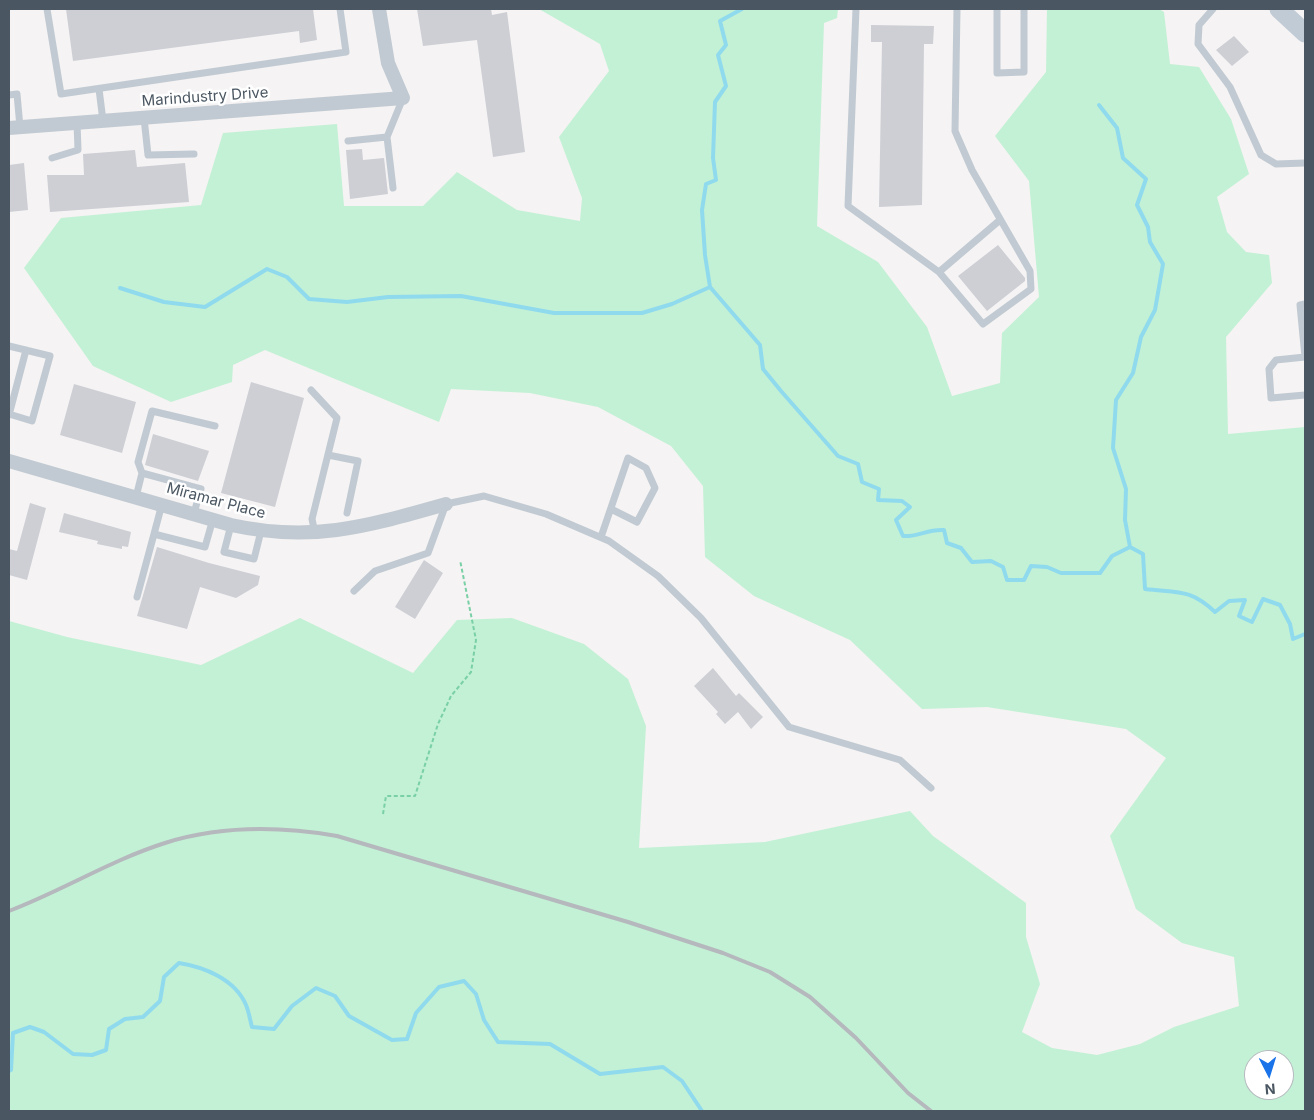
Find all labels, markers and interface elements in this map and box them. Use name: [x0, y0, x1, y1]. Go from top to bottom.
street label: Marindustry Drive: [141, 84, 269, 110]
street label: Miramar Place: [165, 479, 267, 523]
north arrow: [1244, 1050, 1294, 1100]
text: N: [1264, 1081, 1276, 1098]

